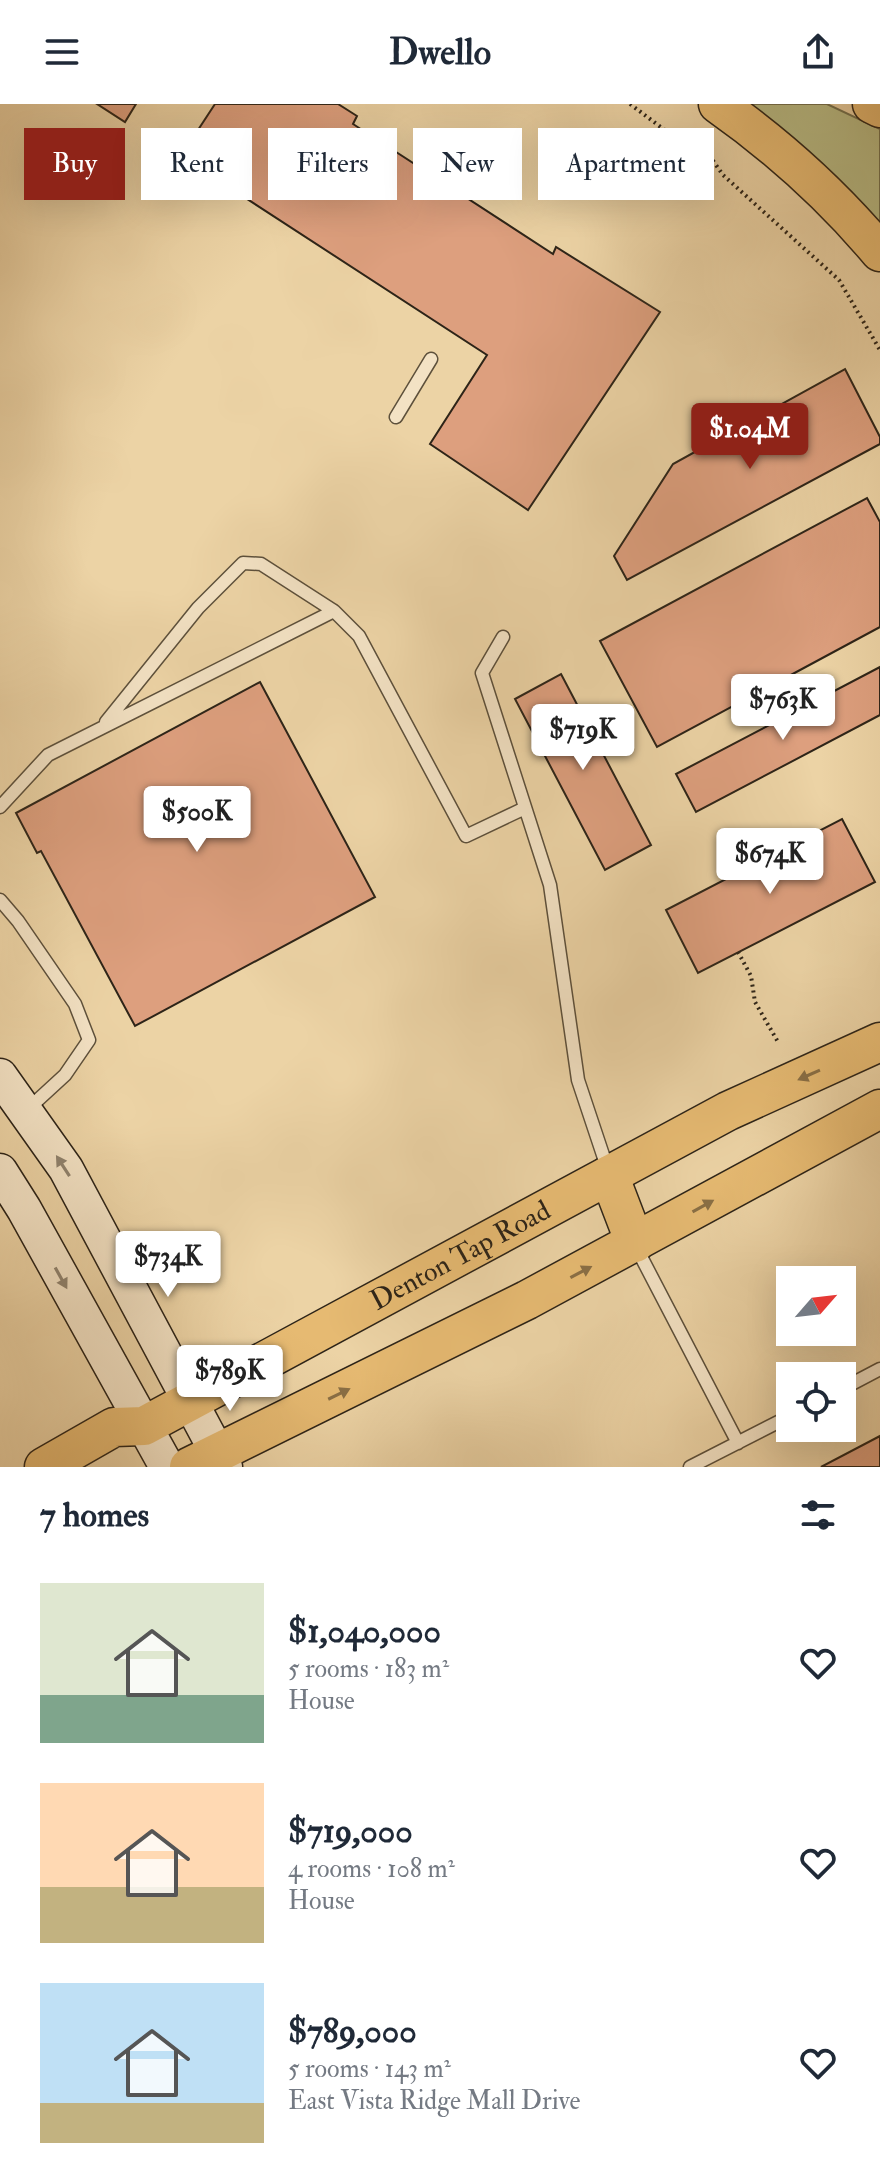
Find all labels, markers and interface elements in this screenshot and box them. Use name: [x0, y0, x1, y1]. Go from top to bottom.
icon: menu: [40, 30, 84, 74]
text: Dwello: [389, 30, 491, 75]
icon: share: [796, 30, 840, 74]
chip: Buy: [24, 128, 125, 200]
chip: Rent: [141, 128, 252, 200]
chip: Filters: [268, 128, 397, 200]
chip: New: [413, 128, 522, 200]
chip: Apartment: [538, 128, 714, 200]
pin: $1.04M: [685, 403, 815, 471]
text: $1.04M: [709, 413, 791, 445]
pin: $763K: [727, 674, 839, 742]
text: $763K: [749, 684, 817, 716]
pin: $719K: [527, 704, 639, 772]
text: $719K: [549, 714, 617, 746]
pin: $500K: [141, 786, 253, 854]
text: $500K: [162, 796, 232, 828]
pin: $674K: [714, 828, 826, 896]
text: $674K: [734, 838, 806, 870]
one-way arrow: [797, 1068, 821, 1082]
one-way arrow: [56, 1155, 70, 1177]
street label: Denton Tap Road: [364, 1193, 557, 1318]
one-way arrow: [692, 1199, 714, 1213]
pin: $734K: [112, 1231, 224, 1299]
text: $734K: [134, 1241, 202, 1273]
one-way arrow: [570, 1265, 592, 1279]
one-way arrow: [55, 1266, 68, 1289]
north arrow: [776, 1266, 856, 1346]
map controls: [776, 1266, 856, 1442]
pin: $789K: [174, 1345, 286, 1413]
text: $789K: [195, 1355, 265, 1387]
button: locate: [776, 1362, 856, 1442]
one-way arrow: [328, 1387, 351, 1401]
icon: filters: [796, 1493, 840, 1537]
text: 7 homes: [40, 1494, 149, 1537]
text: $1,040,000: [288, 1610, 441, 1653]
icon: home: [104, 1615, 200, 1711]
icon: heart: [796, 1641, 840, 1685]
text: 5 rooms · 183 m²: [288, 1653, 449, 1685]
text: House: [288, 1685, 355, 1717]
text: $719,000: [288, 1810, 413, 1853]
icon: home: [104, 1815, 200, 1911]
icon: heart: [796, 1841, 840, 1885]
text: 4 rooms · 108 m²: [288, 1853, 455, 1885]
text: House: [288, 1885, 355, 1917]
text: $789,000: [288, 2010, 417, 2053]
icon: home: [104, 2015, 200, 2111]
icon: heart: [796, 2041, 840, 2085]
text: 5 rooms · 143 m²: [288, 2053, 451, 2085]
text: East Vista Ridge Mall Drive: [288, 2085, 580, 2117]

